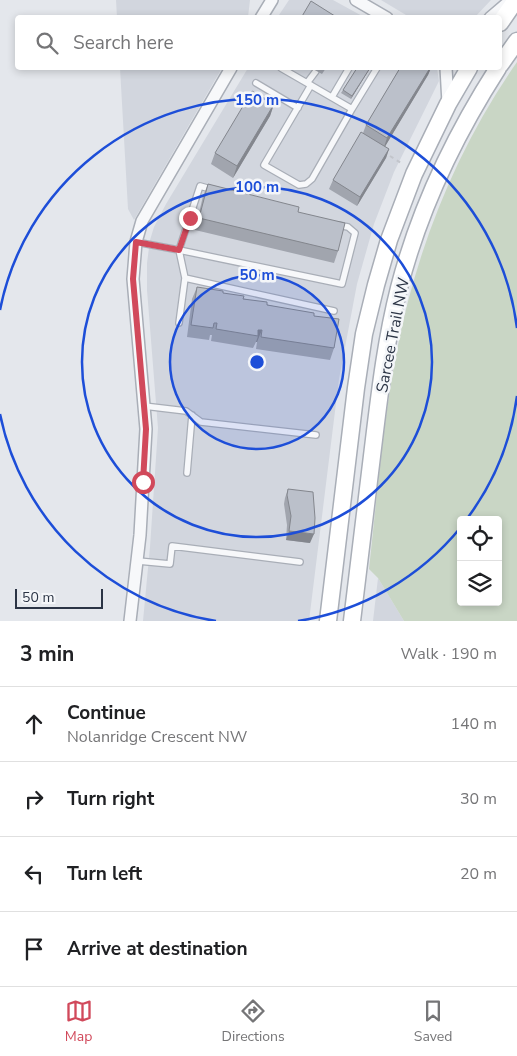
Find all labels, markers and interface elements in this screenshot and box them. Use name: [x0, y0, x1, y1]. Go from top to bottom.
search box: [15, 15, 502, 70]
icon: search: [33, 29, 61, 57]
text: Search here: [73, 30, 174, 56]
text: 150 m: [235, 90, 279, 110]
text: 100 m: [235, 177, 279, 197]
route end: [179, 207, 202, 230]
text: 50 m: [239, 265, 275, 285]
street label: Sarcee Trail NW: [371, 275, 415, 395]
centre of rings: [248, 353, 266, 371]
route start: [132, 471, 155, 494]
map controls: [457, 516, 502, 606]
button: locate: [457, 516, 502, 561]
button: layers: [457, 561, 502, 606]
scale bar: [15, 586, 102, 609]
text: 50 m: [22, 588, 54, 607]
text: 3 min: [20, 640, 74, 668]
text: Walk · 190 m: [401, 643, 497, 665]
text: Continue: [67, 700, 146, 726]
icon: ahead: [20, 710, 48, 738]
text: 140 m: [450, 713, 497, 735]
text: Nolanridge Crescent NW: [67, 726, 247, 748]
icon: right: [20, 785, 48, 813]
text: Turn right: [67, 786, 154, 812]
text: 30 m: [460, 788, 497, 810]
icon: left: [20, 860, 48, 888]
text: Turn left: [67, 861, 142, 887]
text: 20 m: [460, 863, 497, 885]
icon: arrive: [20, 935, 48, 963]
text: Arrive at destination: [67, 936, 248, 962]
tab: Map: [65, 997, 93, 1046]
tab: Directions: [222, 997, 285, 1046]
tab: Saved: [414, 997, 452, 1046]

